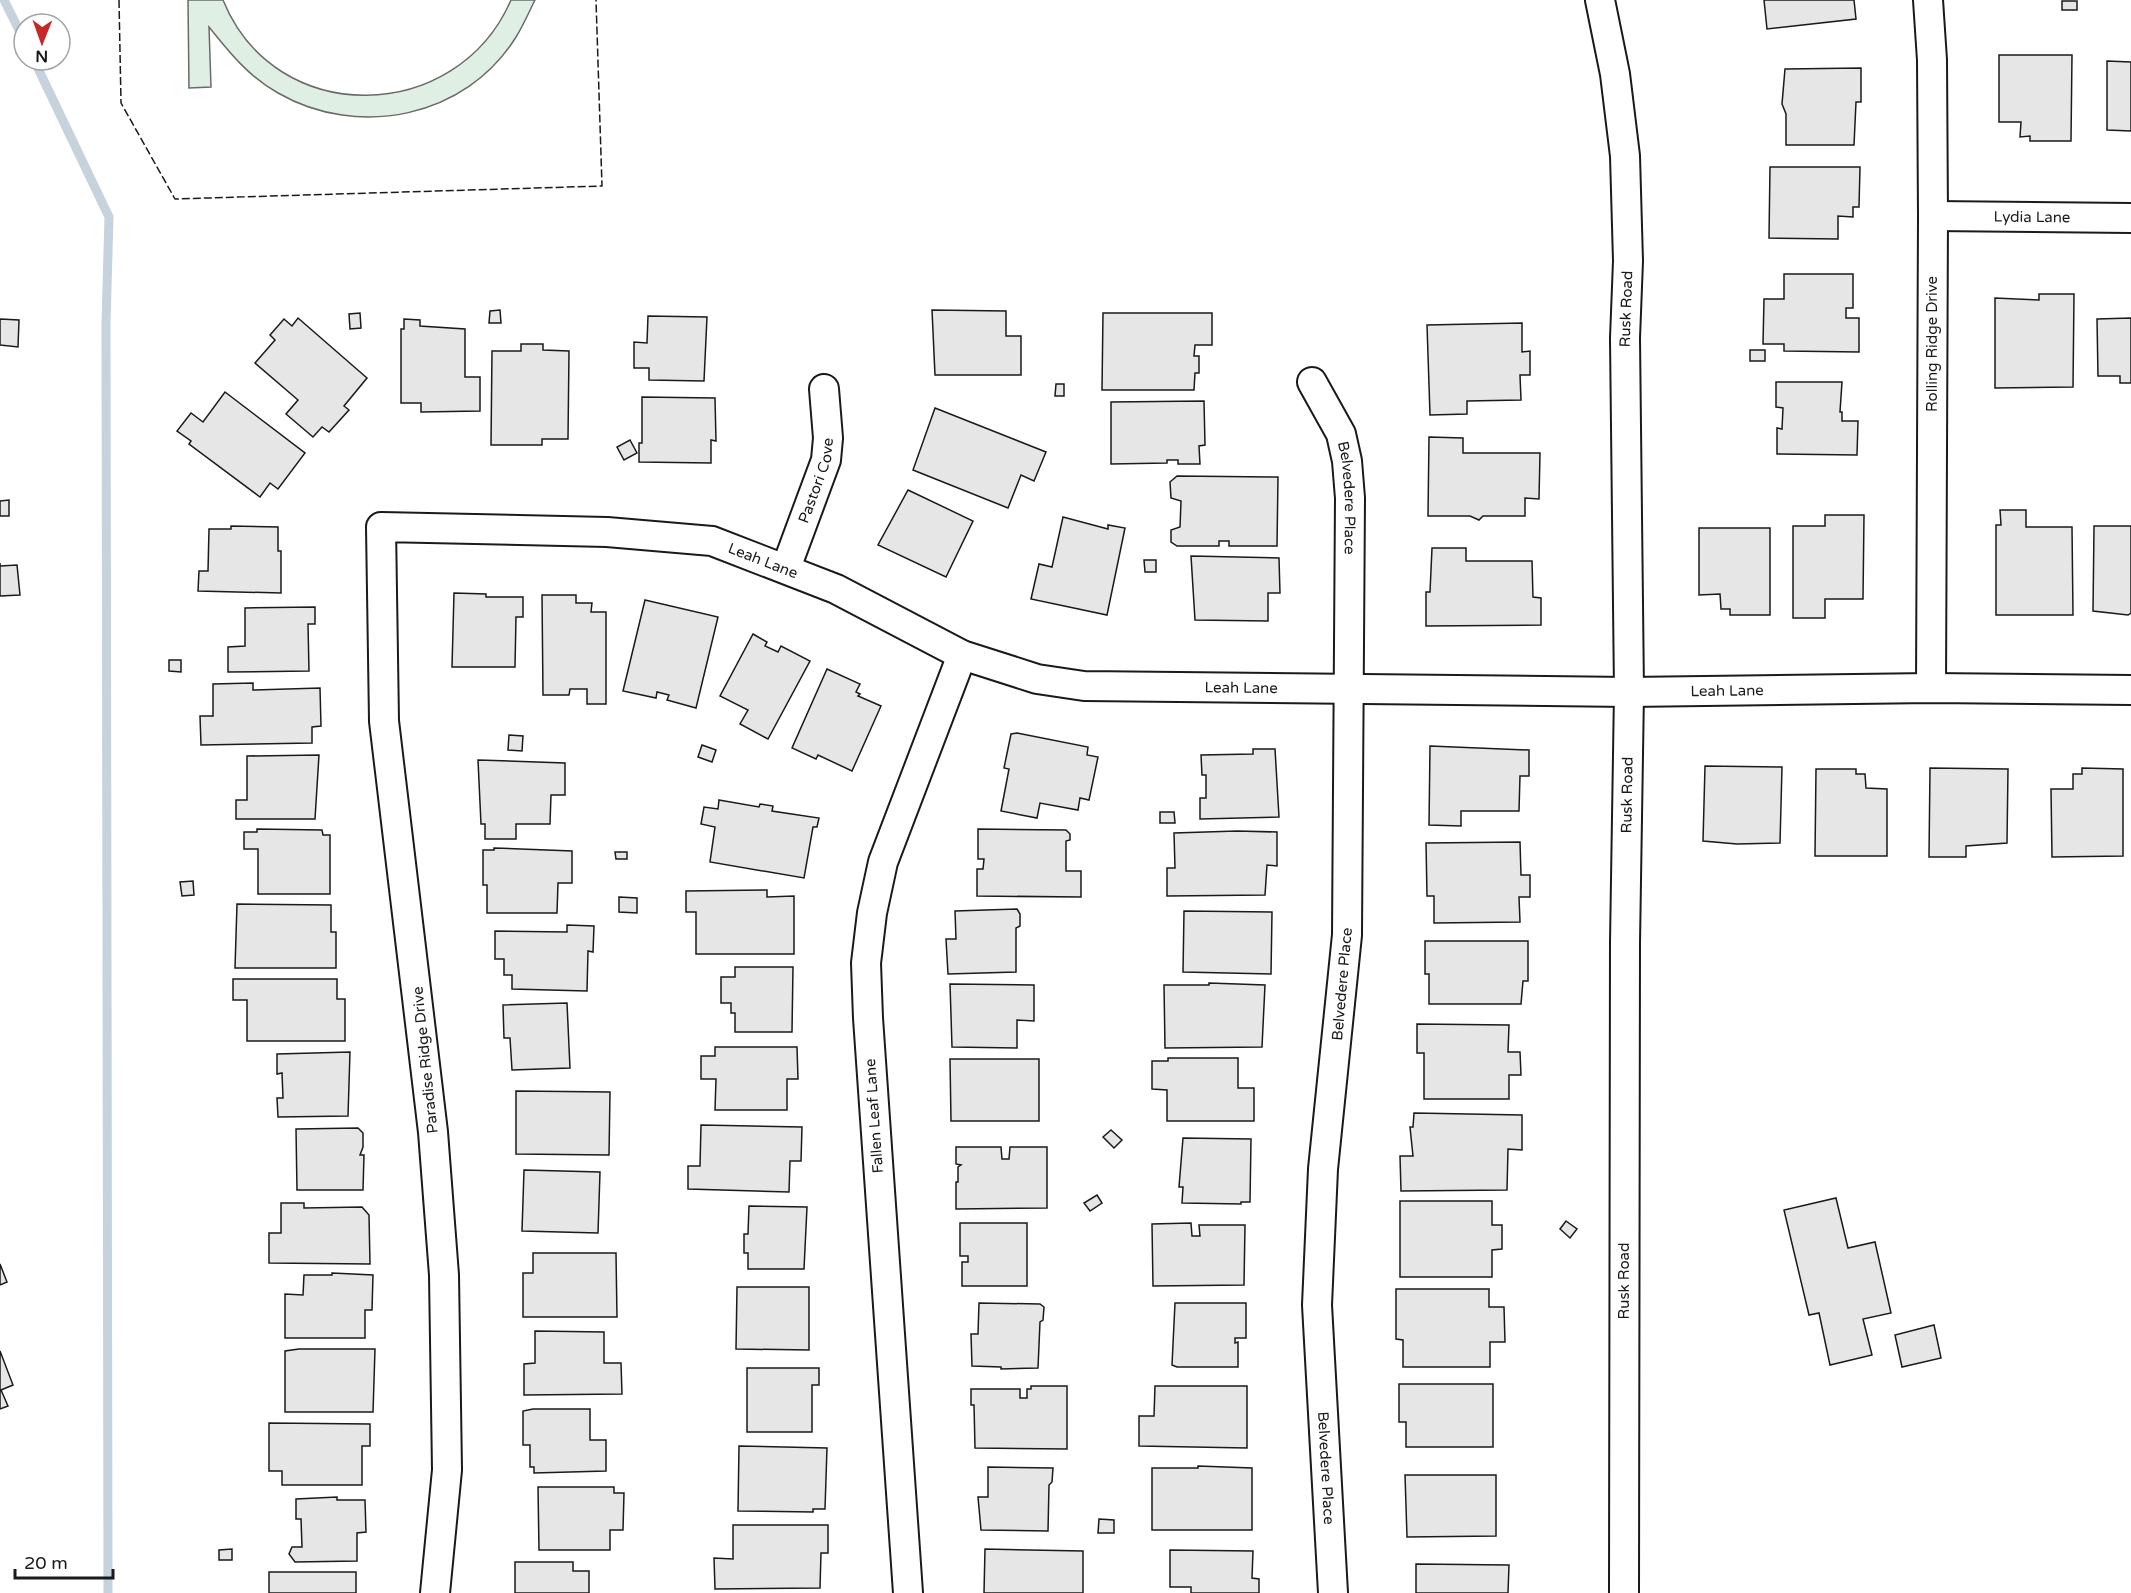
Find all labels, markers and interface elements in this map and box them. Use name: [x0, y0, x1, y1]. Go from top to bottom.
north arrow: [12, 12, 72, 72]
text: N: [35, 46, 48, 66]
street label: Lydia Lane: [1993, 208, 2071, 226]
street label: Rusk Road: [1616, 270, 1636, 348]
street label: Rolling Ridge Drive: [1923, 276, 1941, 412]
street label: Pastori Cove: [794, 437, 837, 526]
street label: Belvedere Place: [1334, 440, 1359, 554]
street label: Leah Lane: [725, 539, 800, 582]
street label: Leah Lane: [1204, 678, 1278, 697]
street label: Leah Lane: [1690, 681, 1764, 700]
street label: Rusk Road: [1617, 756, 1637, 834]
street label: Belvedere Place: [1328, 927, 1356, 1041]
street label: Paradise Ridge Drive: [408, 986, 442, 1134]
street label: Fallen Leaf Lane: [861, 1058, 887, 1174]
street label: Rusk Road: [1615, 1243, 1633, 1319]
street label: Belvedere Place: [1314, 1411, 1338, 1525]
scale bar: [15, 1542, 112, 1580]
text: 20 m: [24, 1552, 68, 1574]

